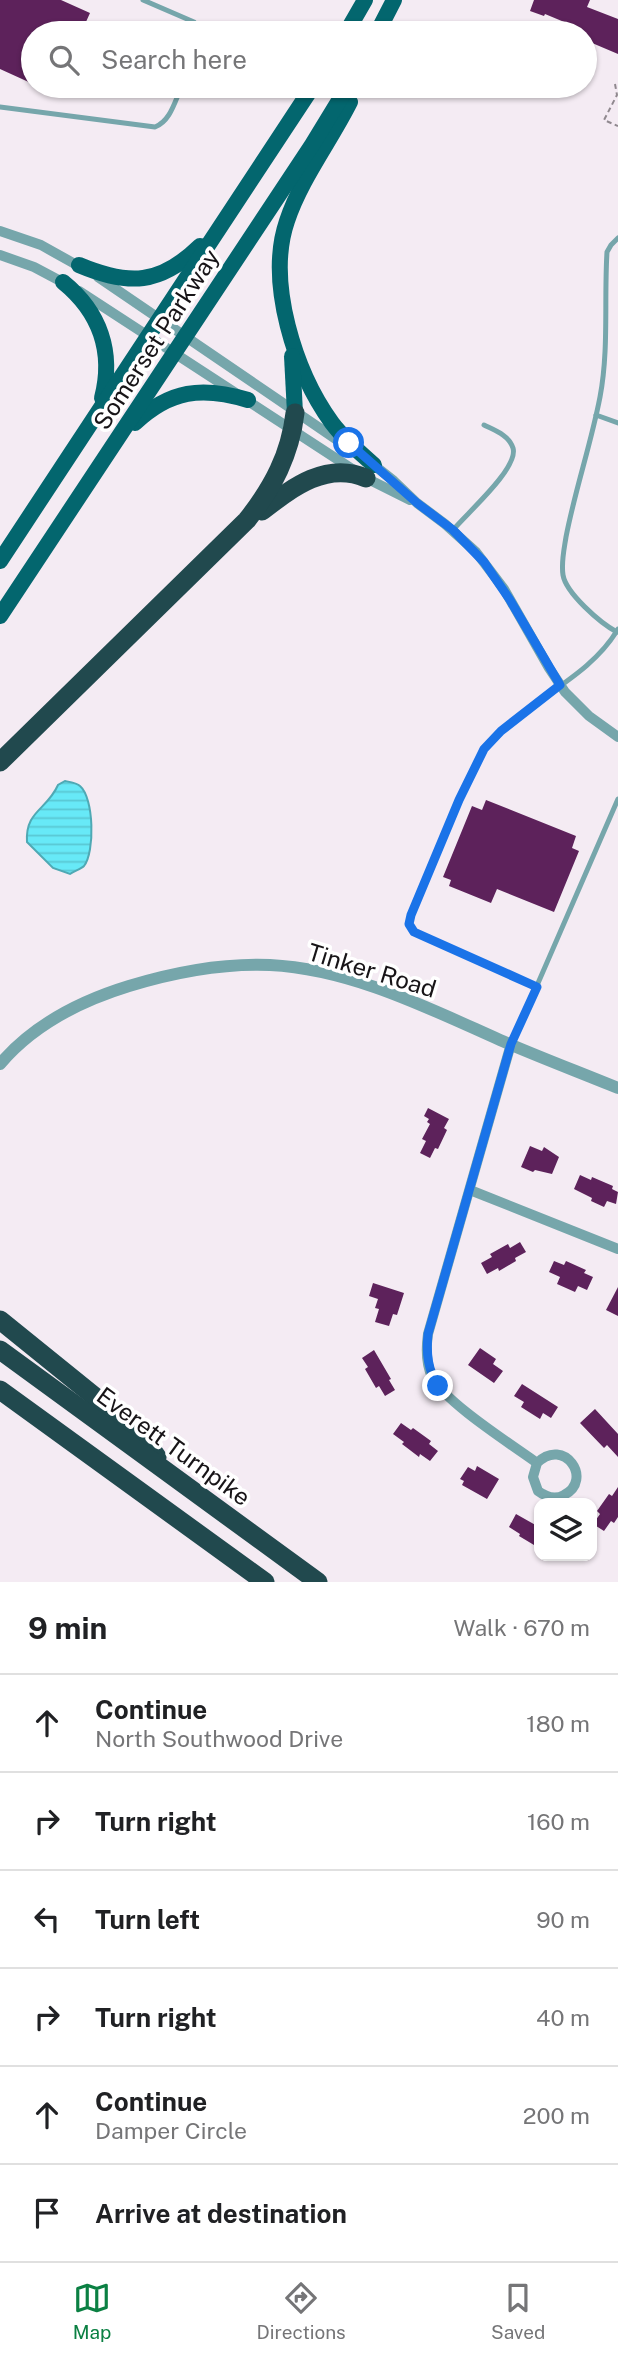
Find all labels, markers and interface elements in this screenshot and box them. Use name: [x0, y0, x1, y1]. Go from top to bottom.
search box: [21, 21, 597, 98]
icon: search: [45, 41, 83, 79]
text: Search here: [101, 44, 247, 75]
street label: Somerset Parkway: [87, 243, 225, 434]
route start: [333, 427, 364, 458]
street label: Tinker Road: [304, 937, 440, 1003]
route end: [422, 1370, 453, 1401]
street label: Everett Turnpike: [92, 1381, 256, 1511]
map controls: [534, 1498, 597, 1561]
button: layers: [534, 1498, 597, 1561]
text: 9 min: [28, 1610, 107, 1646]
text: Walk · 670 m: [453, 1614, 590, 1641]
text: Continue: [95, 1694, 207, 1725]
icon: ahead: [28, 1704, 66, 1742]
text: 180 m: [526, 1710, 590, 1737]
text: North Southwood Drive: [95, 1725, 343, 1752]
icon: right: [28, 1802, 66, 1840]
text: Turn right: [95, 1806, 217, 1837]
text: 160 m: [527, 1808, 590, 1835]
icon: left: [28, 1900, 66, 1938]
text: Turn left: [95, 1904, 200, 1935]
text: 90 m: [536, 1906, 590, 1933]
icon: right: [28, 1998, 66, 2036]
text: Turn right: [95, 2002, 217, 2033]
text: 40 m: [536, 2004, 590, 2031]
text: Continue: [95, 2086, 207, 2117]
icon: ahead: [28, 2096, 66, 2134]
text: 200 m: [523, 2102, 590, 2129]
text: Damper Circle: [95, 2117, 247, 2144]
icon: arrive: [28, 2194, 66, 2232]
text: Arrive at destination: [95, 2198, 347, 2229]
tab: Map: [73, 2279, 111, 2343]
tab: Directions: [256, 2279, 346, 2343]
tab: Saved: [491, 2279, 545, 2343]

